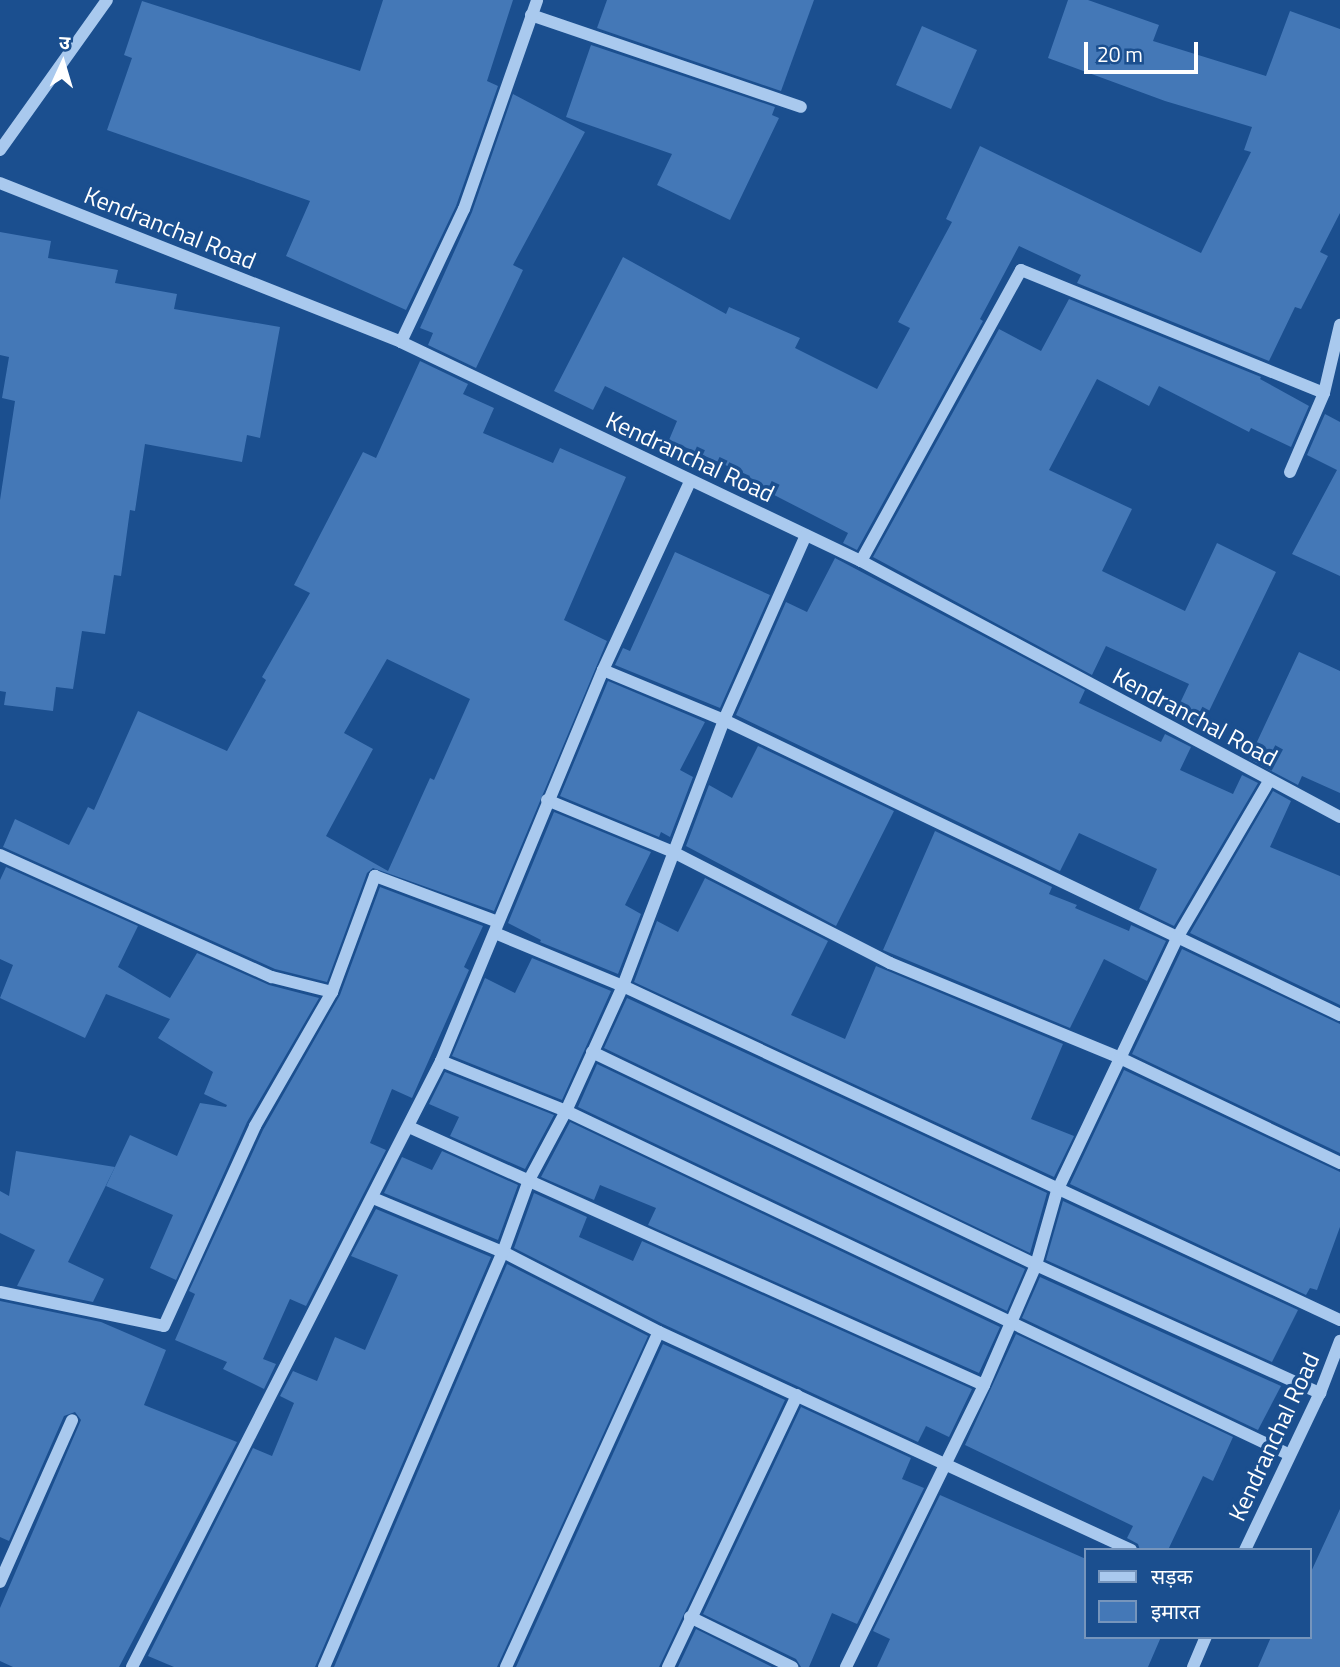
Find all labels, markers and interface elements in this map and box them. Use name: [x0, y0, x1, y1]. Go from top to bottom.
text: उ: [58, 27, 71, 56]
north arrow: [28, 28, 98, 98]
scale bar: [1088, 28, 1202, 72]
text: 20 m: [1097, 38, 1143, 70]
street label: Kendranchal Road: [80, 180, 260, 276]
street label: Kendranchal Road: [601, 405, 779, 509]
street label: Kendranchal Road: [1108, 661, 1282, 773]
street label: Kendranchal Road: [1222, 1348, 1326, 1526]
legend: [1084, 1548, 1312, 1639]
text: सड़क: [1151, 1560, 1193, 1592]
text: इमारत: [1151, 1595, 1200, 1627]

